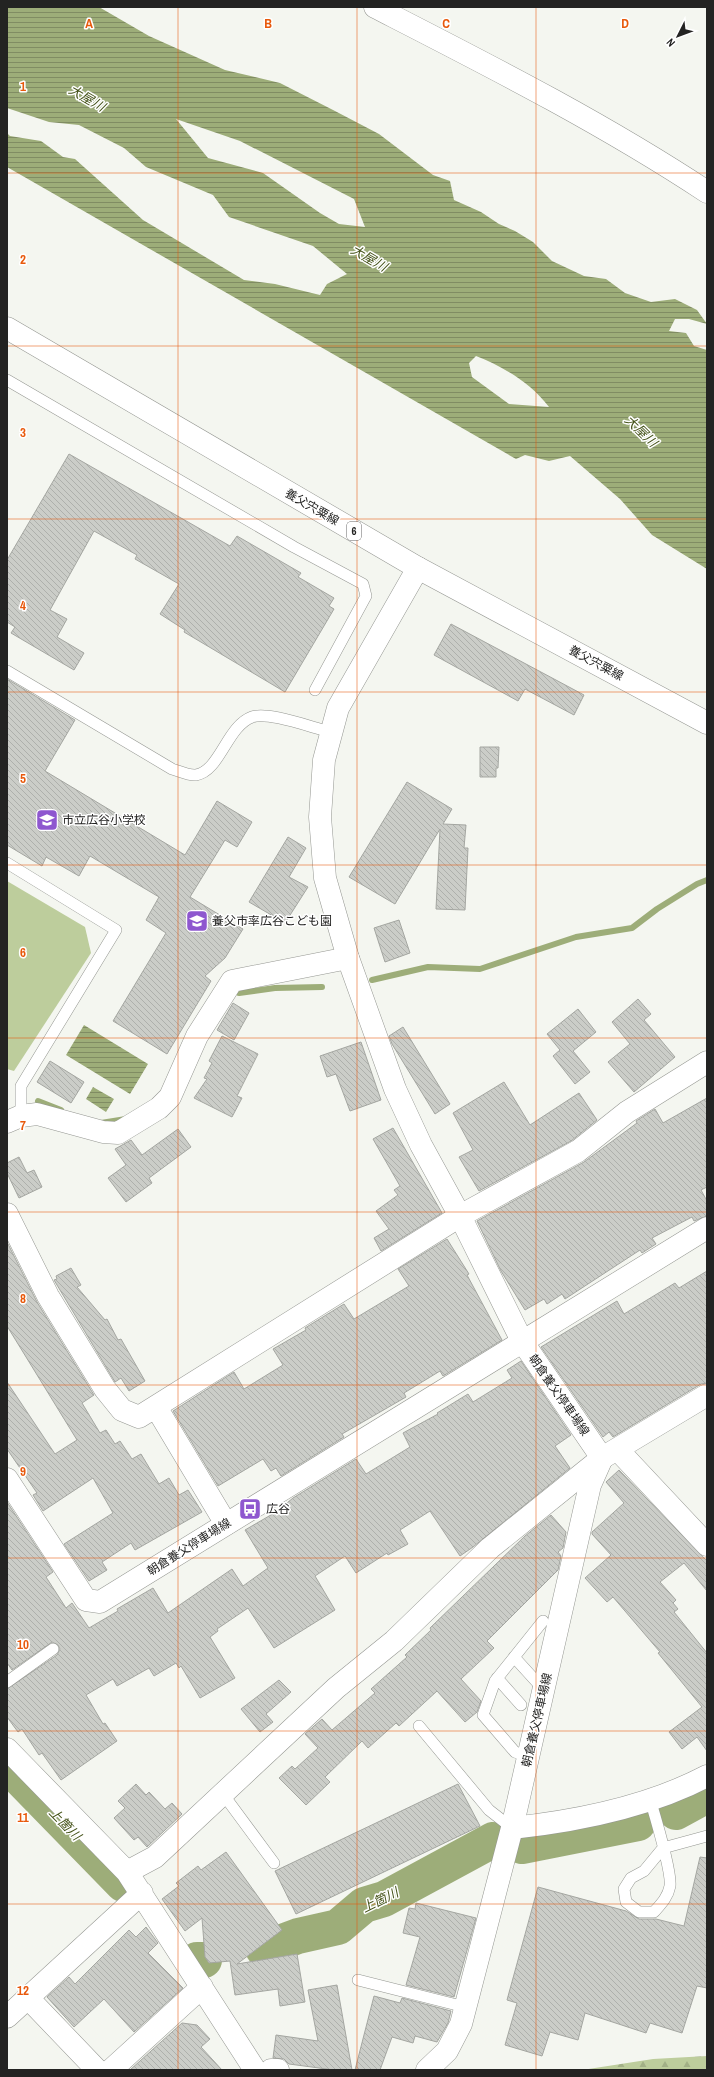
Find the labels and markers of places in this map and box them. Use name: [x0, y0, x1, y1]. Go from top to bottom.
school or university icon: 市立広谷小学校: [34, 807, 60, 833]
place label: 市立広谷小学校: [62, 812, 146, 828]
school or university icon: 養父市率広谷こども園: [184, 908, 210, 934]
place label: 養父市率広谷こども園: [212, 913, 332, 929]
bus stop icon: 広谷: [237, 1496, 263, 1522]
place label: 広谷: [266, 1501, 290, 1517]

